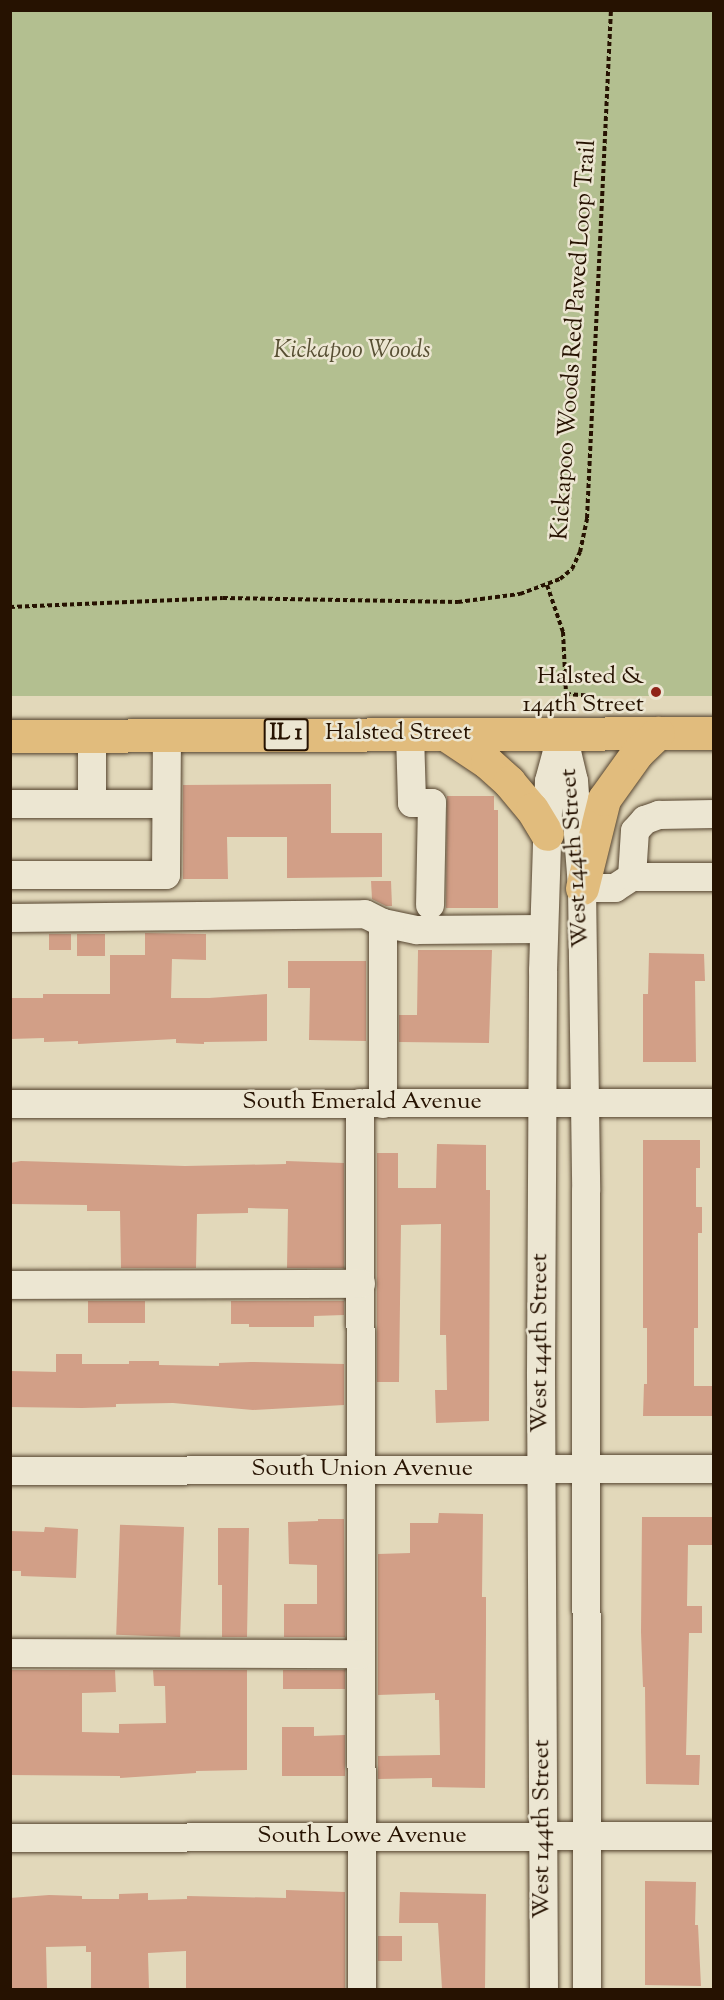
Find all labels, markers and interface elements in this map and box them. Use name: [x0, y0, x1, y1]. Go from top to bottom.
street label: Kickapoo Woods Red Paved Loop Trail: [547, 139, 603, 541]
park label: Kickapoo Woods: [273, 338, 431, 366]
place label: Halsted & 144th Street: [522, 664, 644, 720]
marker: Halsted & 144th Street: [649, 685, 663, 699]
road number: IL 1: [264, 716, 308, 754]
street label: Halsted Street: [325, 720, 471, 748]
street label: West 144th Street: [555, 767, 597, 949]
street label: South Emerald Avenue: [242, 1089, 482, 1117]
street label: West 144th Street: [527, 1253, 555, 1433]
street label: South Union Avenue: [251, 1456, 473, 1484]
street label: West 144th Street: [529, 1739, 557, 1919]
street label: South Lowe Avenue: [257, 1823, 467, 1851]

